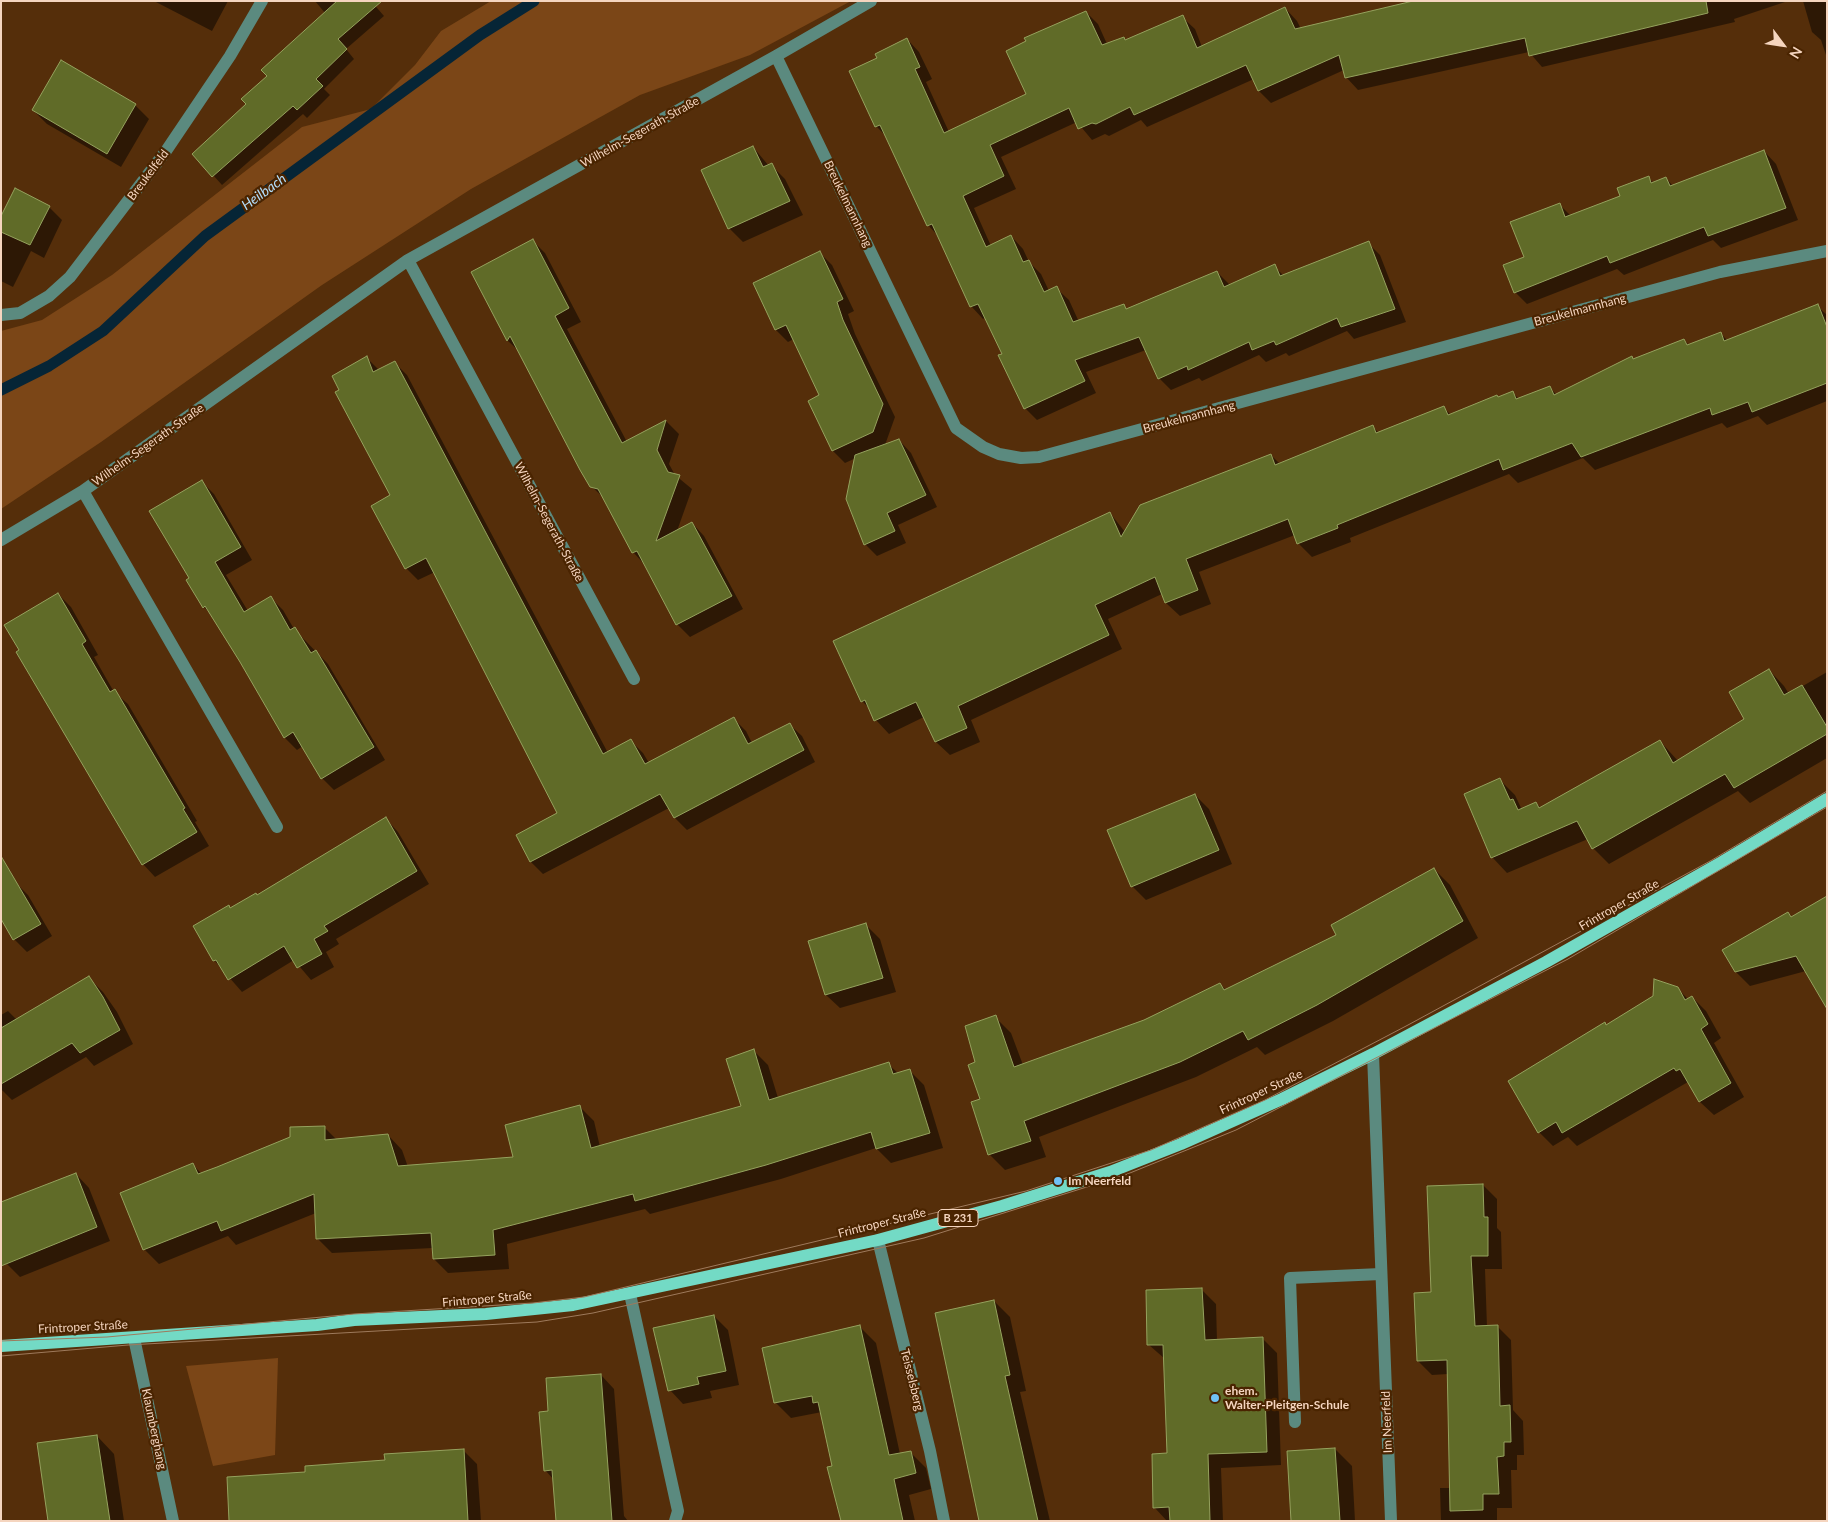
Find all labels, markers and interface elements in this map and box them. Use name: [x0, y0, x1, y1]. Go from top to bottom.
north arrow: [1758, 20, 1808, 70]
text: N: [1786, 44, 1806, 62]
street label: Wilhelm-Segerath-Straße: [578, 93, 702, 171]
street label: Breukelfeld: [124, 147, 172, 203]
street label: Breukelmannhang: [821, 158, 875, 250]
water label: Heilbach: [238, 170, 290, 214]
street label: Breukelmannhang: [1532, 291, 1628, 329]
street label: Breukelmannhang: [1141, 398, 1237, 436]
street label: Wilhelm-Segerath-Straße: [89, 401, 207, 489]
street label: Wilhelm-Segerath-Straße: [511, 460, 587, 584]
street label: Frintroper Straße: [1576, 876, 1662, 934]
street label: Frintroper Straße: [1217, 1066, 1305, 1118]
place label: Im Neerfeld: [1068, 1174, 1131, 1188]
marker: Im Neerfeld: [1052, 1175, 1064, 1187]
street label: Frintroper Straße: [837, 1205, 927, 1241]
road number: B 231: [938, 1210, 978, 1226]
street label: Frintroper Straße: [442, 1288, 532, 1310]
street label: Frintroper Straße: [38, 1317, 128, 1337]
street label: Teisselsberg: [897, 1348, 927, 1412]
place label: ehem. Walter-Pleitgen-Schule: [1225, 1384, 1349, 1412]
street label: Klaumberghang: [138, 1387, 170, 1471]
street label: Im Neerfeld: [1379, 1391, 1395, 1453]
marker: ehem. Walter-Pleitgen-Schule: [1209, 1392, 1221, 1404]

